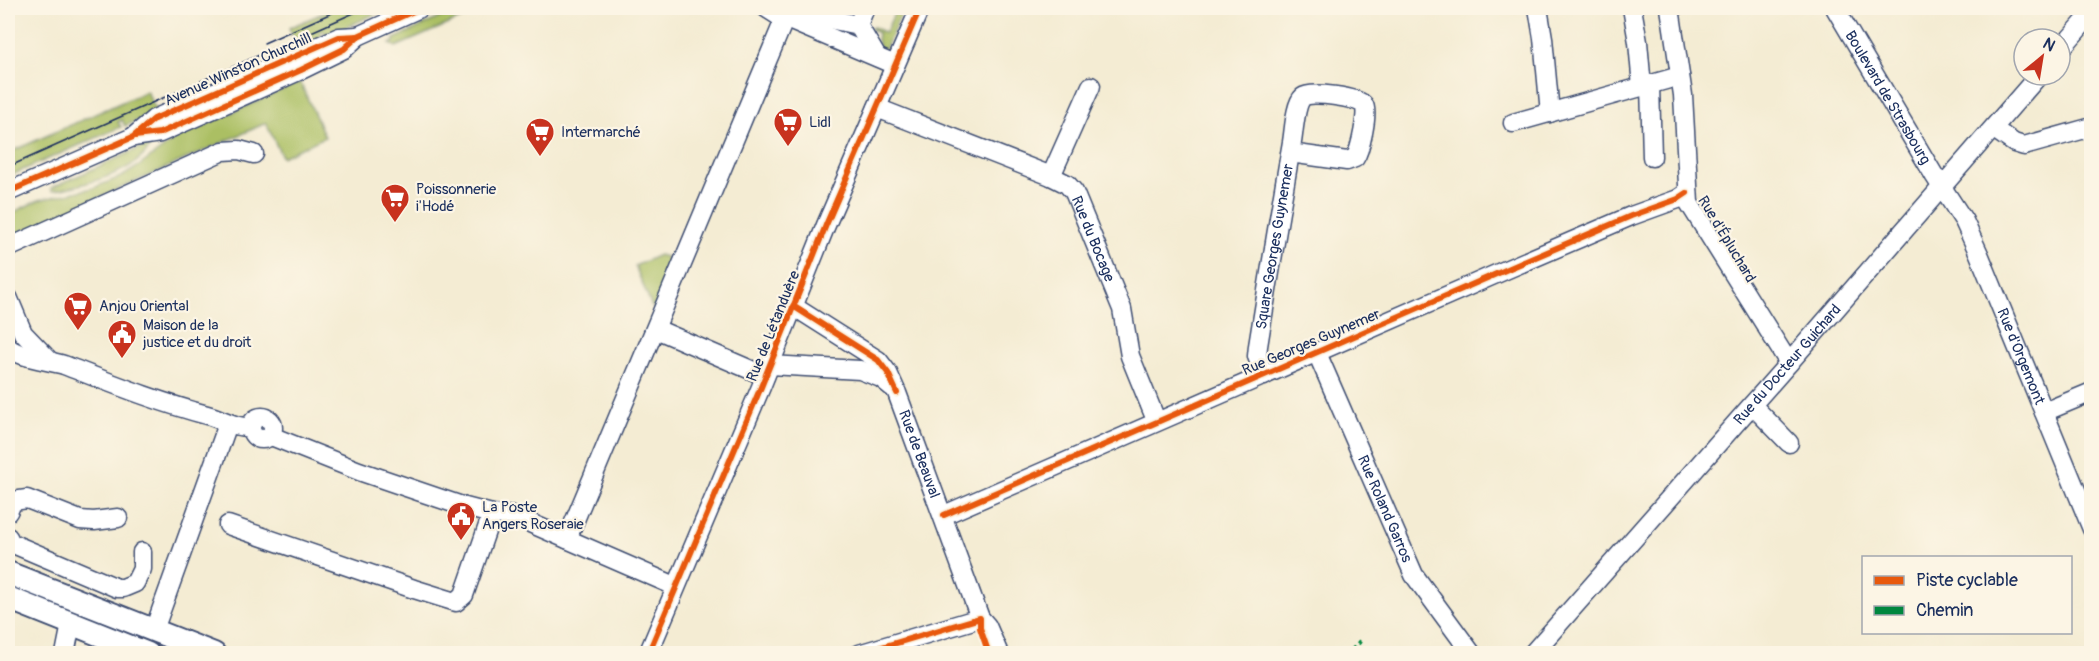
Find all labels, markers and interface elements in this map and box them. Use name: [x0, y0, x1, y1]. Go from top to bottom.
street label: Boulevard de Strasbourg: [1841, 27, 1935, 168]
north arrow: [2012, 27, 2072, 87]
street label: Avenue Winston Churchill: [162, 28, 315, 110]
text: N: [2039, 34, 2059, 56]
supermarket icon: Lidl: [772, 106, 804, 148]
place label: Lidl: [809, 113, 831, 132]
supermarket icon: Intermarché: [524, 116, 556, 158]
place label: Intermarché: [561, 123, 641, 142]
street label: Square Georges Guynemer: [1252, 162, 1298, 331]
place label: Poissonnerie i'Hodé: [416, 180, 497, 216]
supermarket icon: Poissonnerie i'Hodé: [379, 182, 411, 224]
street label: Rue d'Épluchard: [1693, 192, 1760, 286]
street label: Rue du Bocage: [1067, 193, 1119, 285]
street label: Rue de Létanduère: [743, 267, 805, 384]
supermarket icon: Anjou Oriental: [62, 290, 94, 332]
place label: Anjou Oriental: [99, 297, 189, 316]
street label: Rue du Docteur Guichard: [1730, 301, 1845, 429]
street label: Rue Georges Guynemer: [1239, 305, 1384, 380]
street label: Rue d'Orgemont: [1992, 306, 2049, 409]
place label: Maison de la justice et du droit: [142, 316, 252, 352]
public building icon: Maison de la justice et du droit: [106, 318, 138, 360]
street label: Rue de Beauval: [894, 407, 944, 501]
street label: Rue Roland Garros: [1353, 452, 1416, 566]
place label: La Poste Angers Roseraie: [482, 498, 584, 534]
public building icon: La Poste Angers Roseraie: [445, 500, 477, 542]
legend: [1862, 556, 2072, 634]
text: Piste cyclable: [1916, 569, 2018, 592]
text: Chemin: [1916, 599, 1973, 622]

